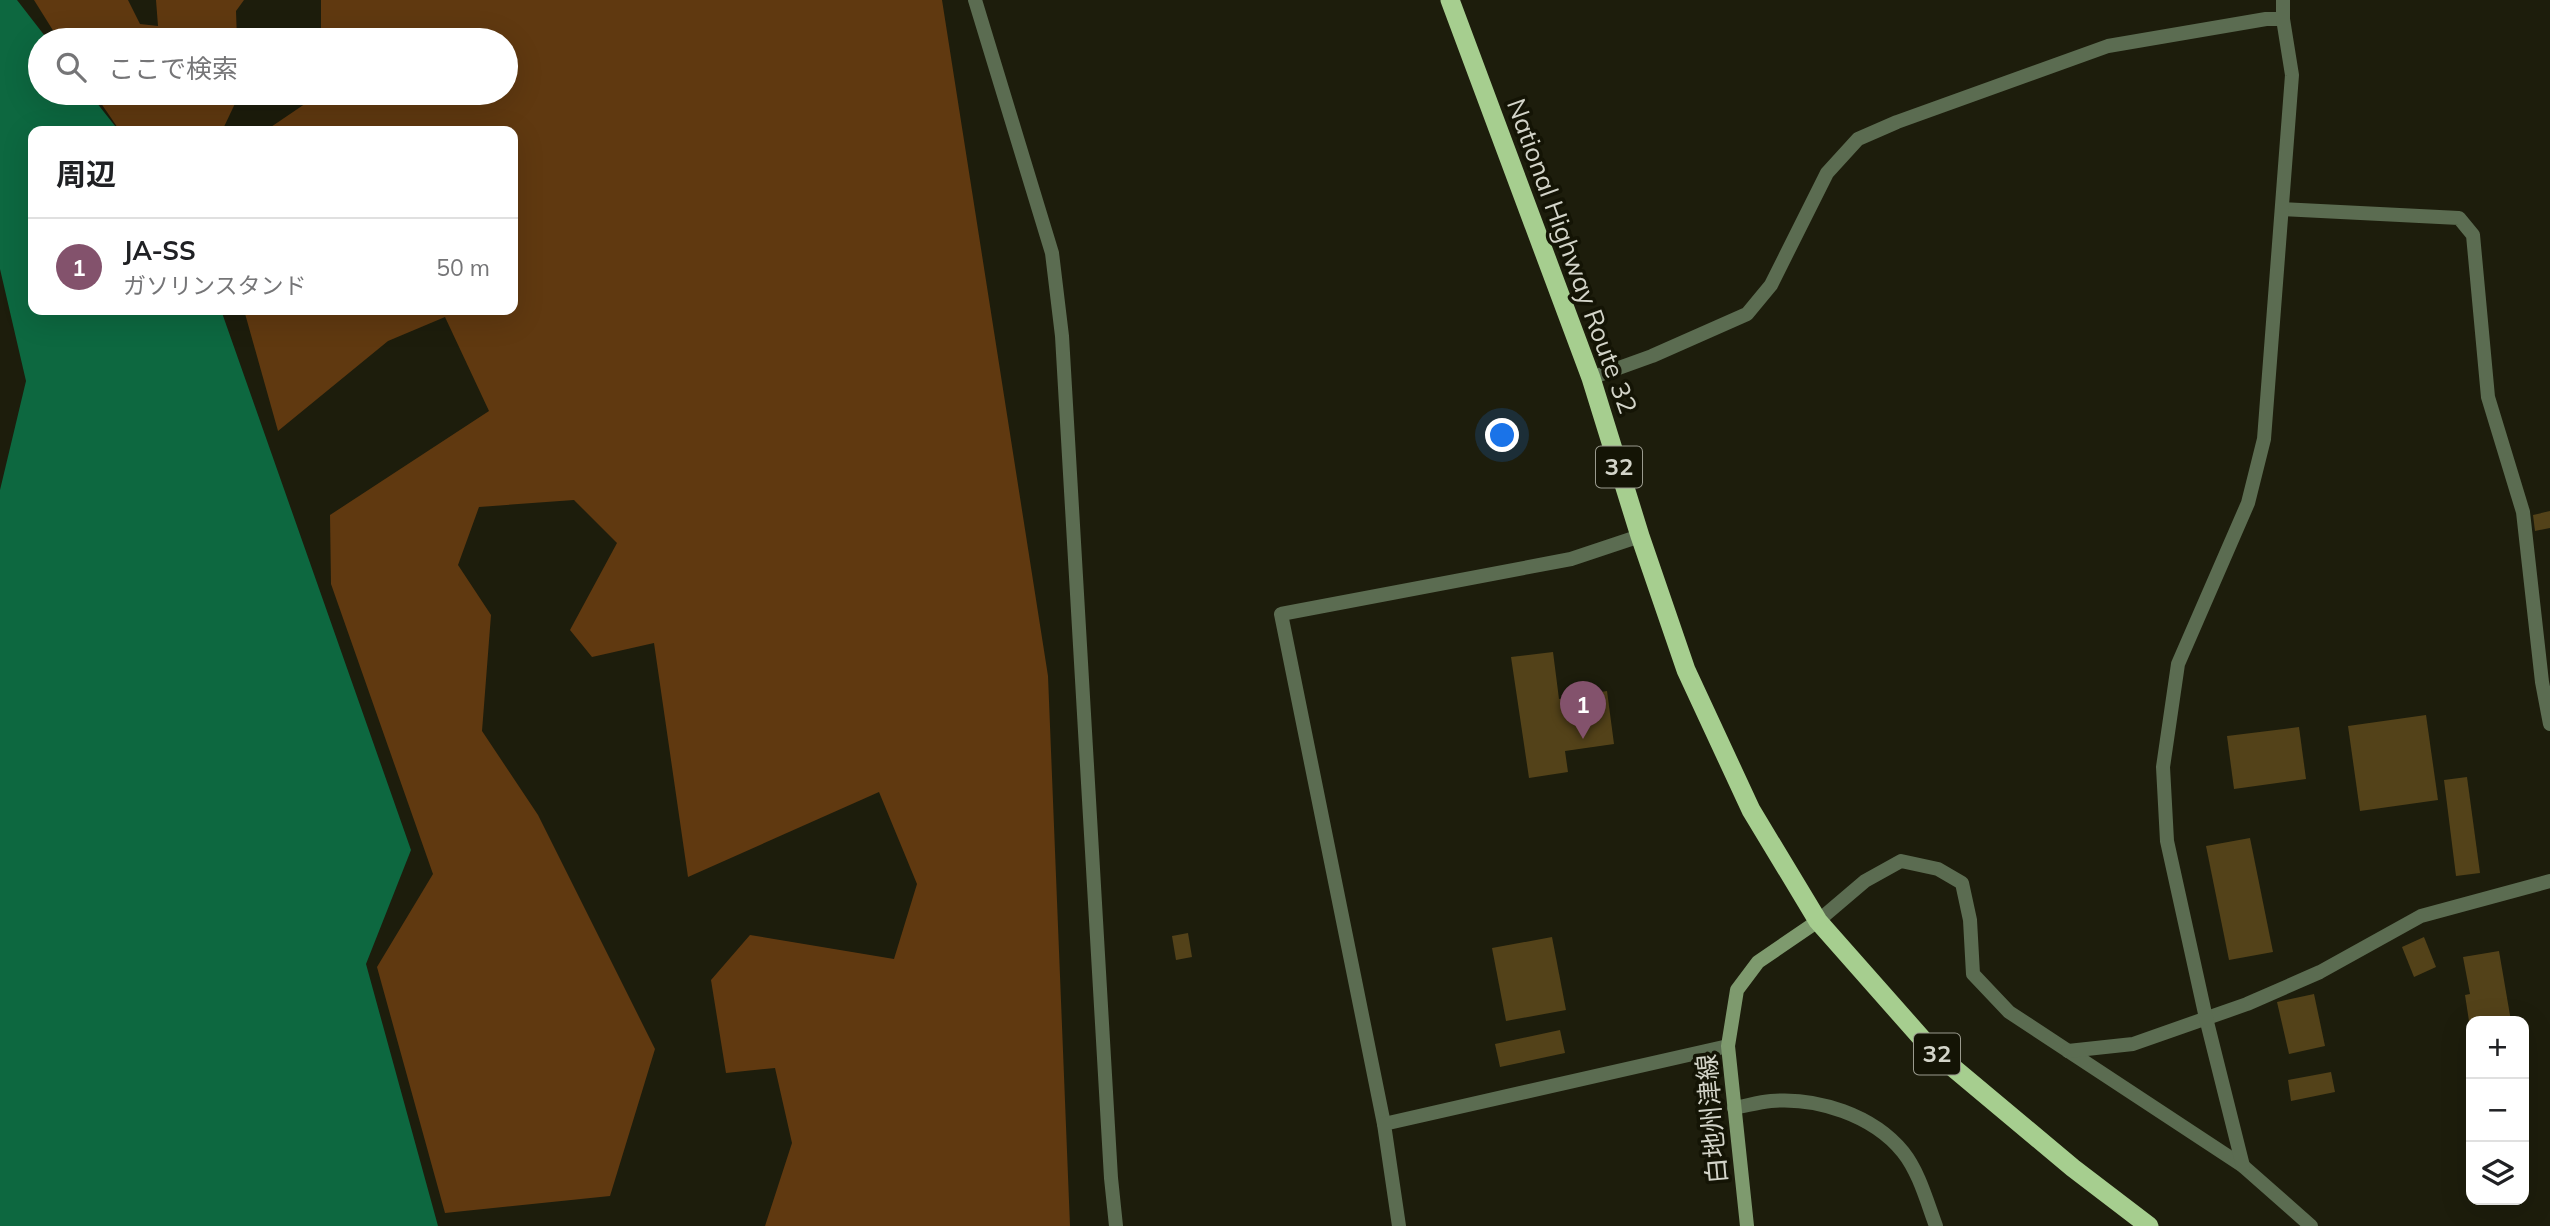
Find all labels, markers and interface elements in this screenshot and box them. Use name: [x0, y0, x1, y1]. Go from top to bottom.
search box: [28, 28, 518, 105]
icon: search: [52, 48, 90, 86]
text: ここで検索: [108, 52, 238, 85]
street label: National Highway Route 32: [1500, 94, 1645, 418]
text: 周辺: [56, 155, 116, 193]
text: JA-SS: [123, 234, 196, 267]
text: 1: [72, 253, 86, 282]
text: 50 m: [436, 253, 490, 282]
text: ガソリンスタンド: [123, 271, 307, 300]
your location: [1485, 418, 1519, 452]
road number: 32: [1596, 446, 1642, 488]
pin: 1: [1560, 681, 1606, 739]
map controls: [2466, 1016, 2529, 1205]
button: +: [2466, 1016, 2529, 1079]
road number: 32: [1914, 1034, 1960, 1074]
street label: 白地州津線: [1689, 1053, 1734, 1185]
button: −: [2466, 1079, 2529, 1142]
button: layers: [2466, 1142, 2529, 1205]

